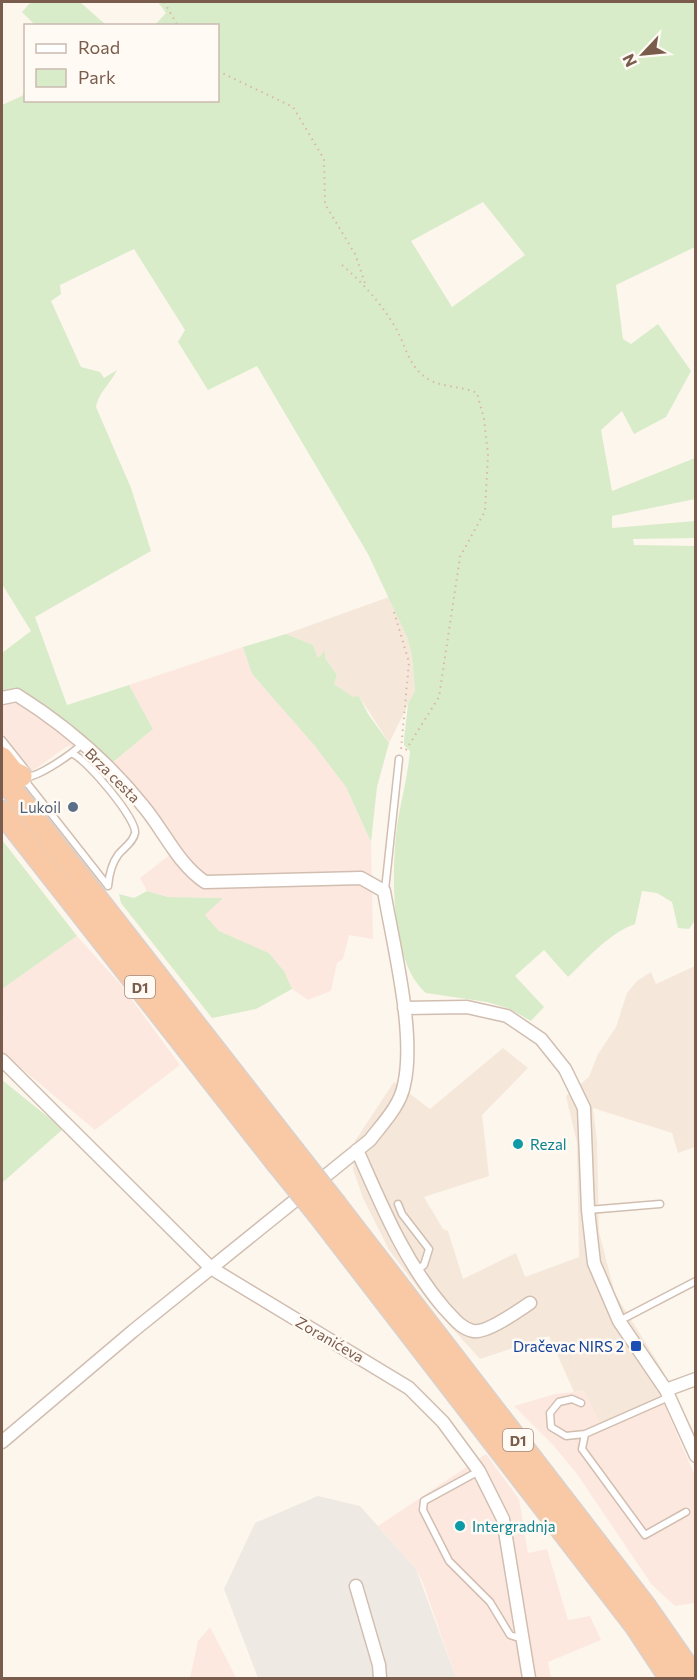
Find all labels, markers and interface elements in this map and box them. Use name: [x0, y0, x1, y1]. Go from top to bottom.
legend: [24, 24, 219, 102]
north arrow: [613, 24, 673, 84]
text: Road: [78, 36, 120, 58]
text: N: [618, 51, 640, 70]
text: Park: [78, 66, 116, 88]
street label: Brza cesta: [82, 744, 144, 806]
place label: Lukoil: [20, 798, 61, 816]
marker: Lukoil: [66, 800, 80, 814]
road number: D1: [125, 976, 155, 998]
place label: Rezal: [530, 1135, 567, 1153]
marker: Rezal: [511, 1137, 525, 1151]
street label: Zoranićeva: [293, 1312, 367, 1366]
place label: Dračevac NIRS 2: [513, 1337, 624, 1355]
marker: Dračevac NIRS 2: [629, 1339, 643, 1353]
road number: D1: [503, 1429, 533, 1451]
place label: Intergradnja: [472, 1517, 555, 1535]
marker: Intergradnja: [453, 1519, 467, 1533]

